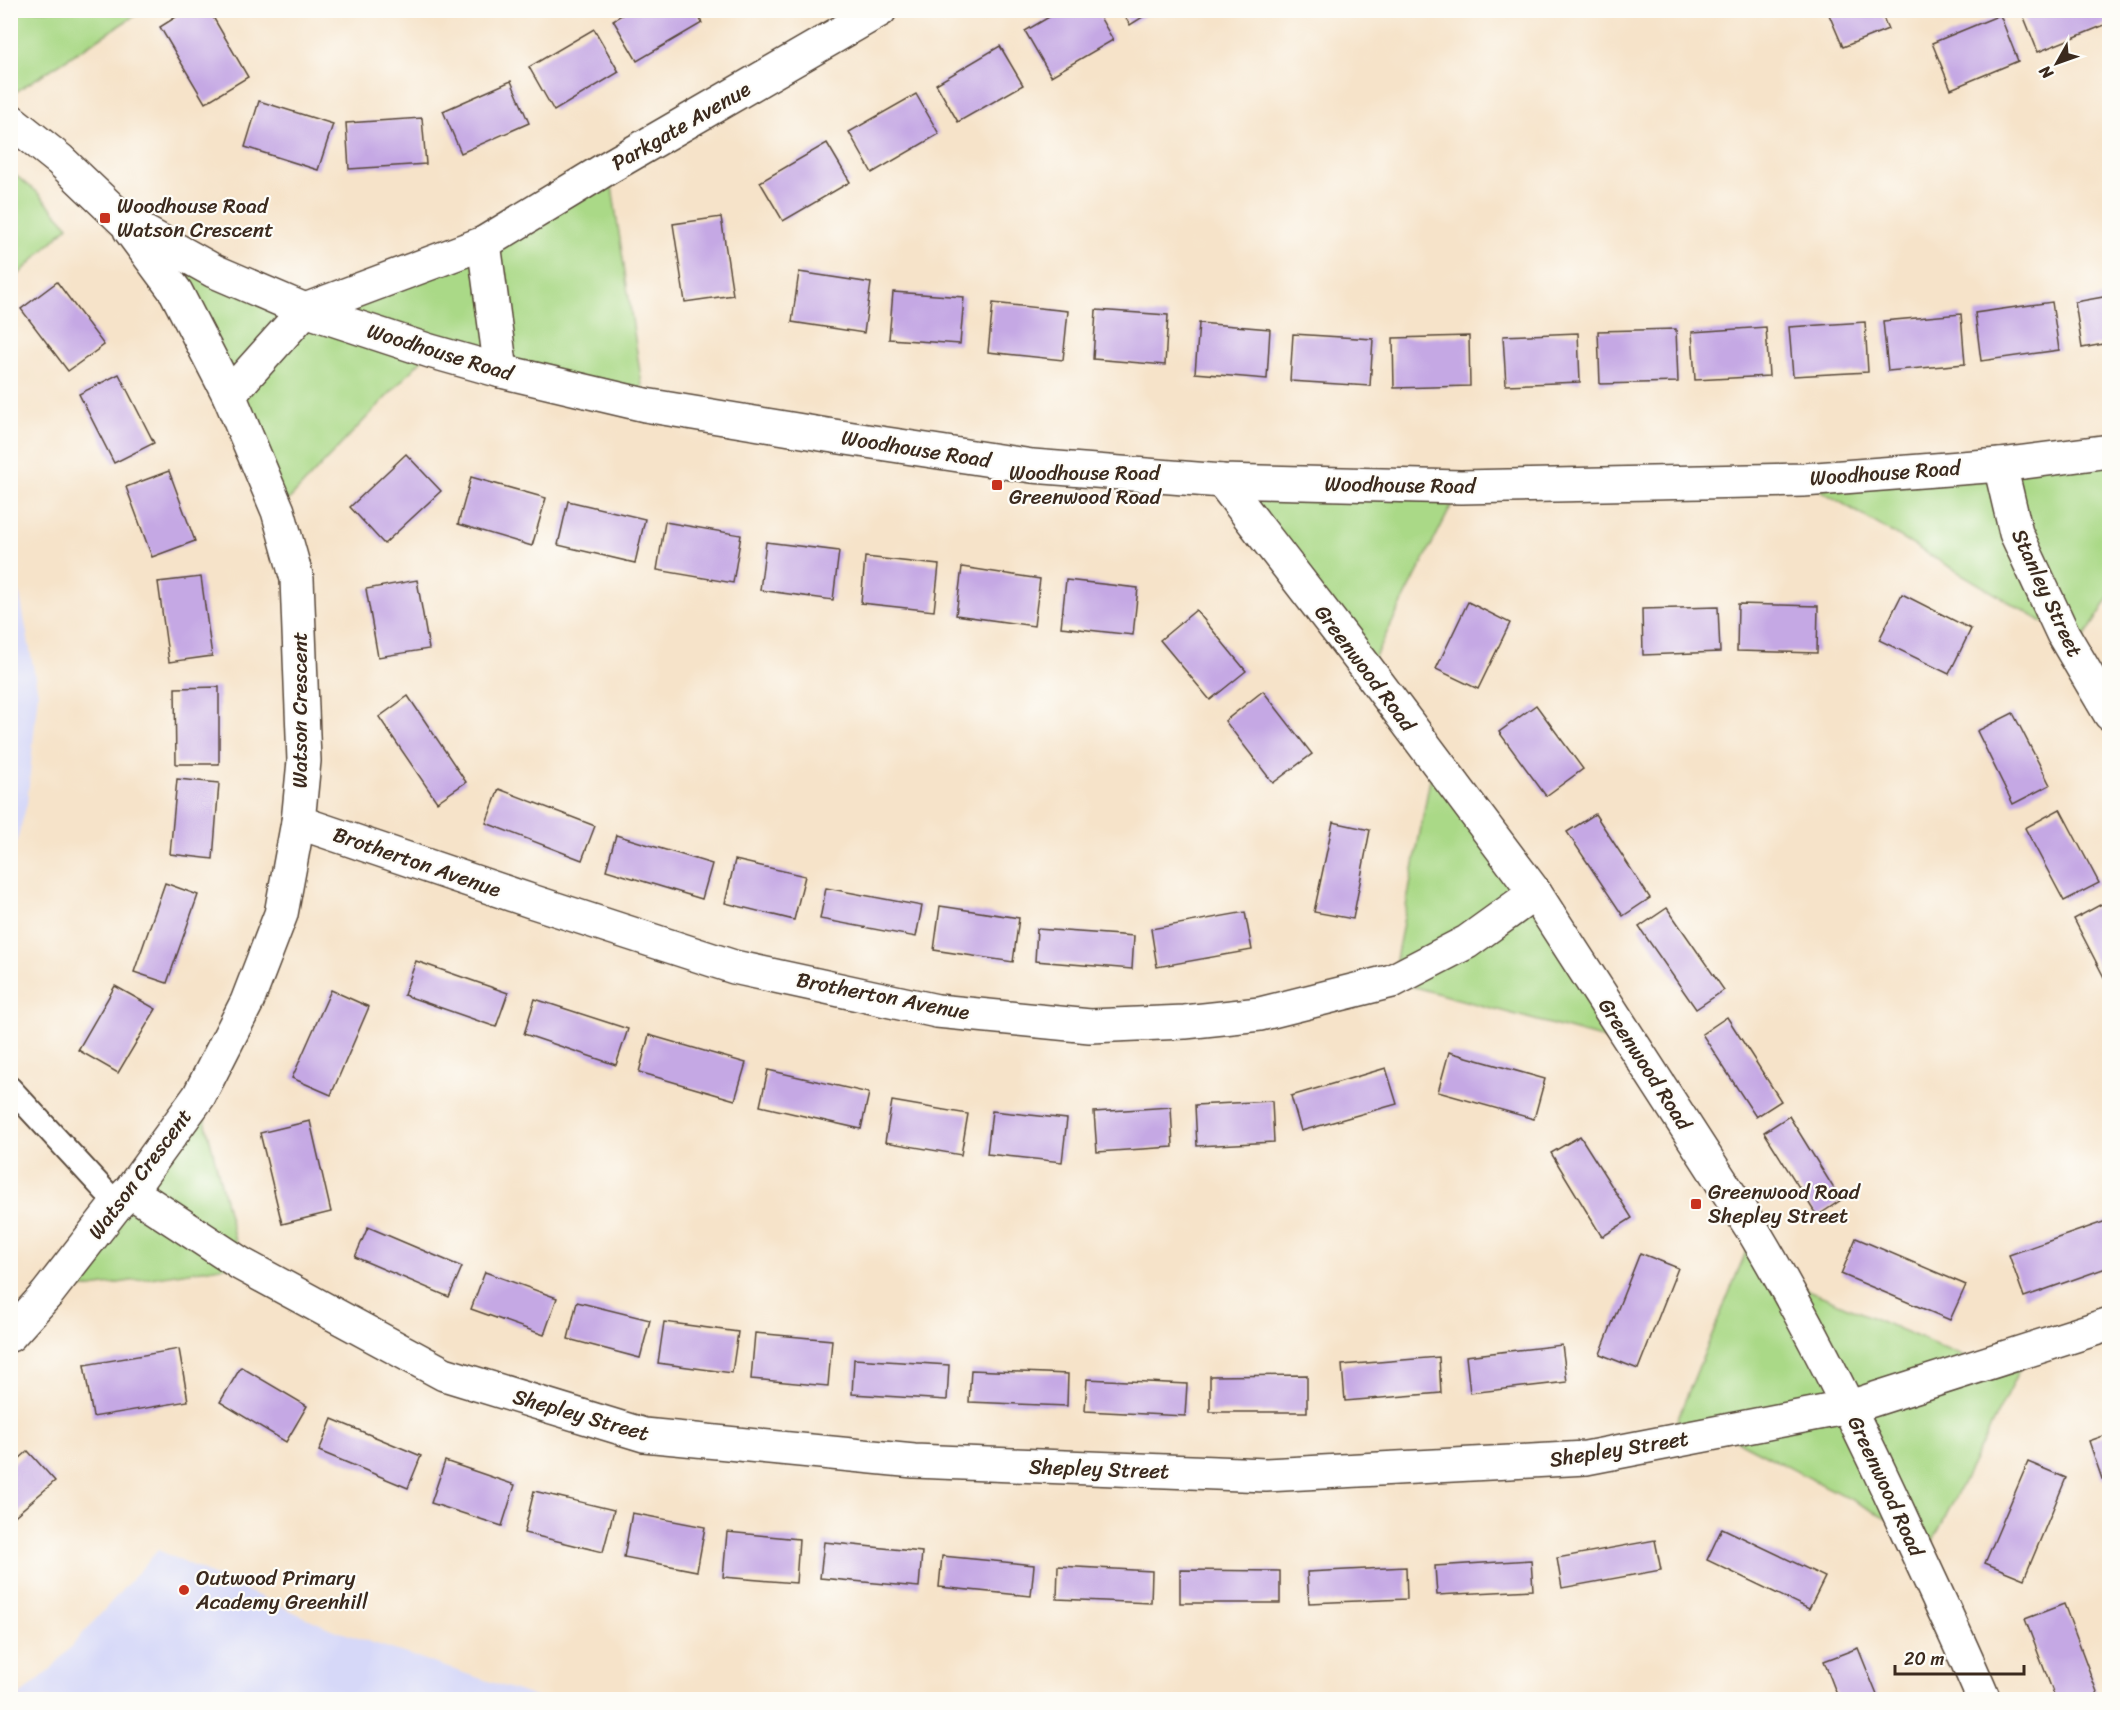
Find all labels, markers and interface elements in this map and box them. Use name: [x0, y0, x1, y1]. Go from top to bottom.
north arrow: [2027, 33, 2087, 93]
text: N: [2031, 58, 2061, 87]
street label: Parkgate Avenue: [604, 71, 758, 181]
place label: Woodhouse Road Watson Crescent: [117, 187, 273, 249]
marker: Woodhouse Road Watson Crescent: [98, 211, 112, 225]
street label: Woodhouse Road: [362, 312, 520, 393]
street label: Woodhouse Road: [839, 418, 995, 480]
street label: Woodhouse Road: [1808, 449, 1963, 497]
place label: Woodhouse Road Greenwood Road: [1009, 454, 1163, 516]
street label: Woodhouse Road: [1324, 465, 1478, 505]
marker: Woodhouse Road Greenwood Road: [990, 478, 1004, 492]
street label: Stanley Street: [2001, 522, 2093, 664]
street label: Greenwood Road: [1304, 596, 1427, 742]
street label: Watson Crescent: [281, 632, 319, 788]
street label: Brotherton Avenue: [328, 815, 506, 909]
street label: Brotherton Avenue: [793, 961, 973, 1031]
street label: Greenwood Road: [1588, 990, 1703, 1140]
street label: Watson Crescent: [78, 1100, 202, 1248]
place label: Greenwood Road Shepley Street: [1708, 1173, 1862, 1235]
marker: Greenwood Road Shepley Street: [1689, 1197, 1703, 1211]
street label: Shepley Street: [508, 1377, 654, 1453]
street label: Greenwood Road: [1837, 1409, 1936, 1565]
street label: Shepley Street: [1547, 1419, 1691, 1479]
street label: Shepley Street: [1028, 1448, 1170, 1490]
place label: Outwood Primary Academy Greenhill: [195, 1559, 369, 1621]
marker: Outwood Primary Academy Greenhill: [177, 1583, 191, 1597]
scale bar: [1895, 1638, 2024, 1676]
text: 20 m: [1904, 1643, 1944, 1675]

